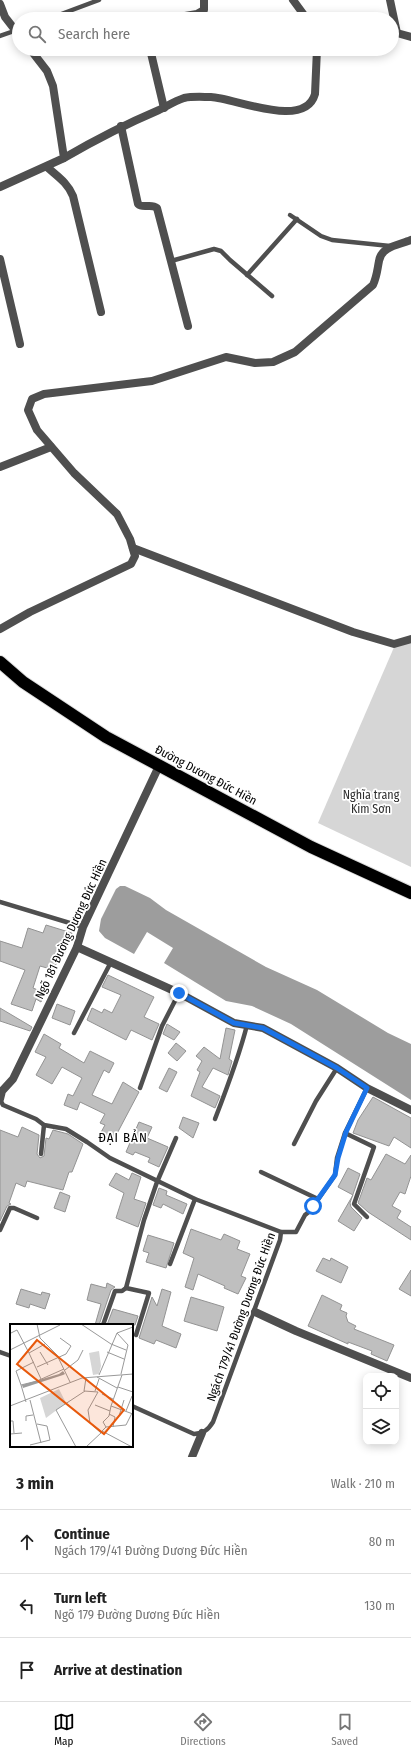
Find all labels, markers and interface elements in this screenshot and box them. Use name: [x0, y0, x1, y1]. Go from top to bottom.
search box: [12, 12, 399, 56]
icon: search: [26, 23, 48, 45]
text: Search here: [58, 25, 130, 43]
street label: Đường Dương Đức Hiền: [153, 741, 260, 808]
park label: Nghĩa trang Kim Sơn: [343, 788, 400, 816]
street label: Ngõ 181 Đường Dương Đức Hiền: [31, 856, 110, 1001]
route end: [170, 984, 188, 1002]
district label: ĐẠI BẢN: [98, 1129, 148, 1145]
route start: [304, 1197, 322, 1215]
street label: Ngách 179/41 Đường Dương Đức Hiền: [203, 1230, 278, 1403]
inset map: [10, 1324, 133, 1447]
map controls: [363, 1373, 399, 1445]
button: locate: [363, 1373, 399, 1409]
button: layers: [363, 1409, 399, 1445]
text: 3 min: [16, 1473, 54, 1494]
text: Walk · 210 m: [331, 1476, 395, 1491]
text: Continue: [54, 1525, 110, 1543]
icon: ahead: [16, 1531, 38, 1553]
text: 80 m: [369, 1534, 395, 1549]
text: Ngách 179/41 Đường Dương Đức Hiền: [54, 1543, 248, 1558]
text: Turn left: [54, 1589, 107, 1607]
icon: left: [16, 1595, 38, 1617]
text: 130 m: [364, 1598, 395, 1613]
text: Ngõ 179 Đường Dương Đức Hiền: [54, 1607, 220, 1622]
icon: arrive: [16, 1659, 38, 1681]
text: Arrive at destination: [54, 1661, 182, 1679]
tab: Map: [53, 1711, 75, 1748]
tab: Directions: [180, 1711, 226, 1748]
tab: Saved: [331, 1711, 358, 1748]

